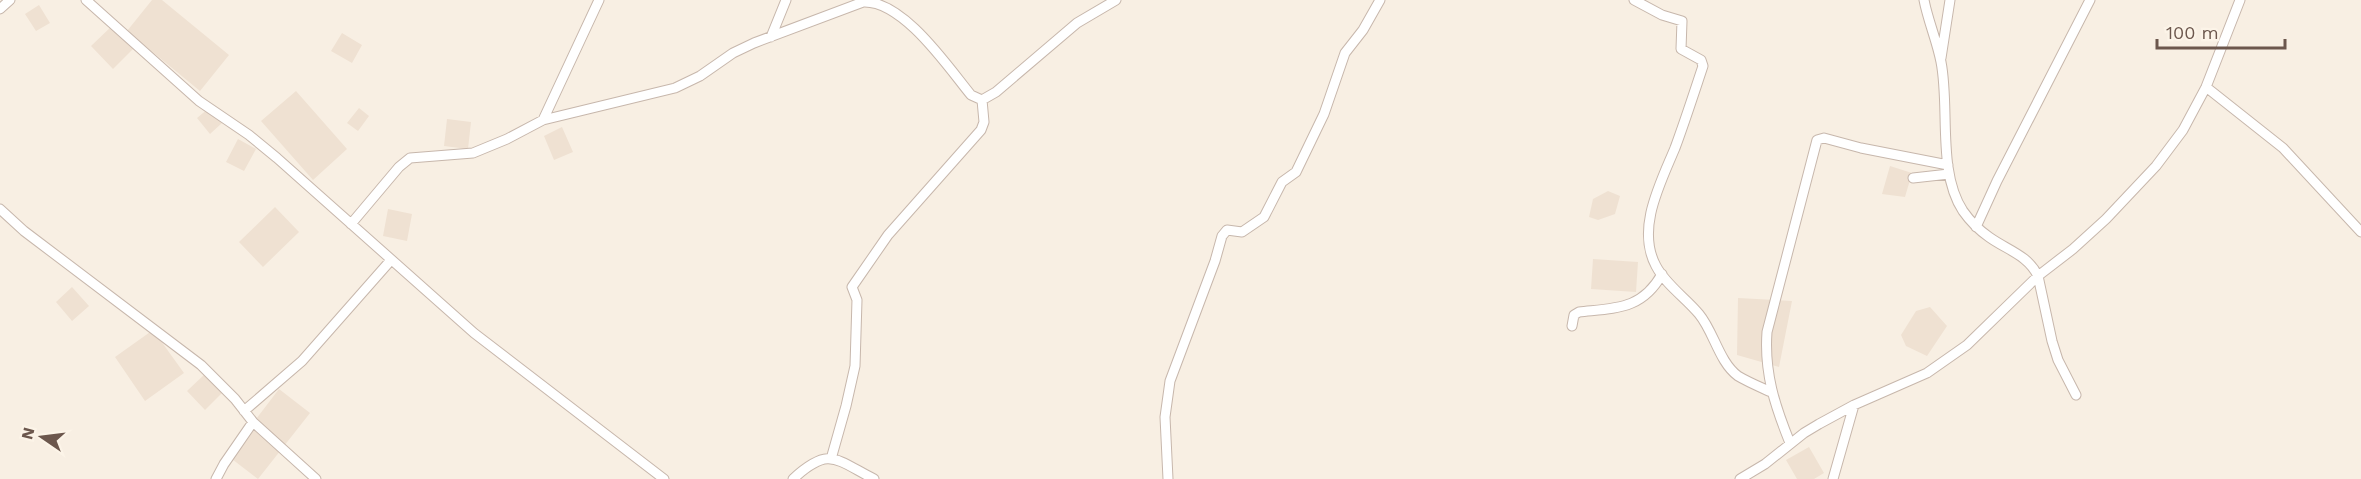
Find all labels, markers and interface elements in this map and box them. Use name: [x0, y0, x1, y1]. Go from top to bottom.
scale bar: [2157, 12, 2284, 50]
text: 100 m: [2166, 22, 2219, 43]
north arrow: [12, 407, 72, 467]
text: N: [17, 425, 39, 442]

